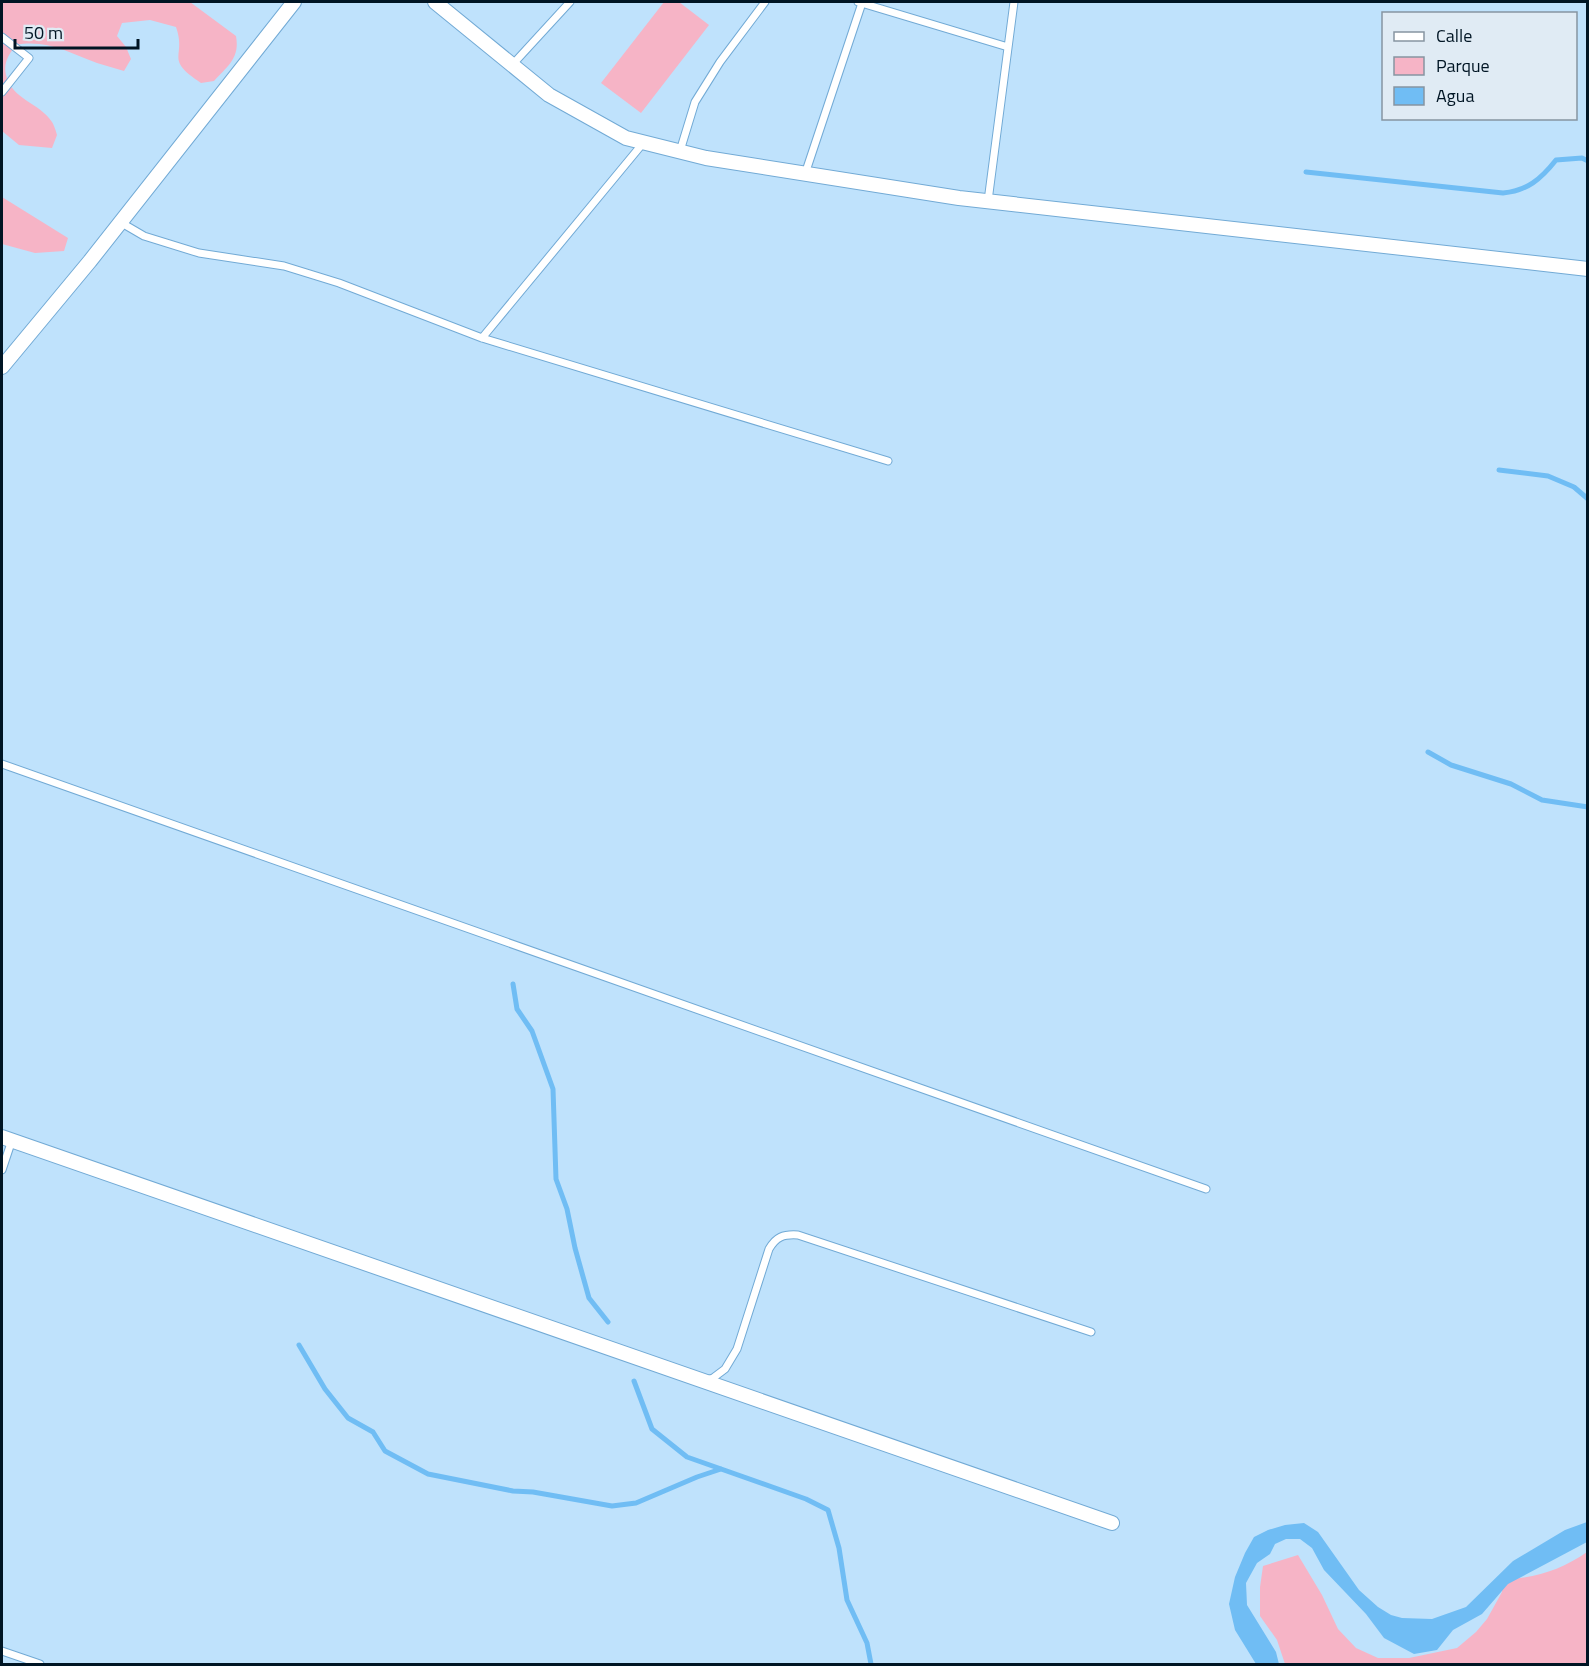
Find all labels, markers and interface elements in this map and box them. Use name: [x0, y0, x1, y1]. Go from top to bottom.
scale bar: [15, 12, 138, 50]
legend: [1382, 12, 1577, 120]
text: 50 m: [24, 19, 63, 46]
text: Calle: [1436, 22, 1472, 49]
text: Parque: [1436, 52, 1490, 79]
text: Agua: [1436, 82, 1474, 109]

